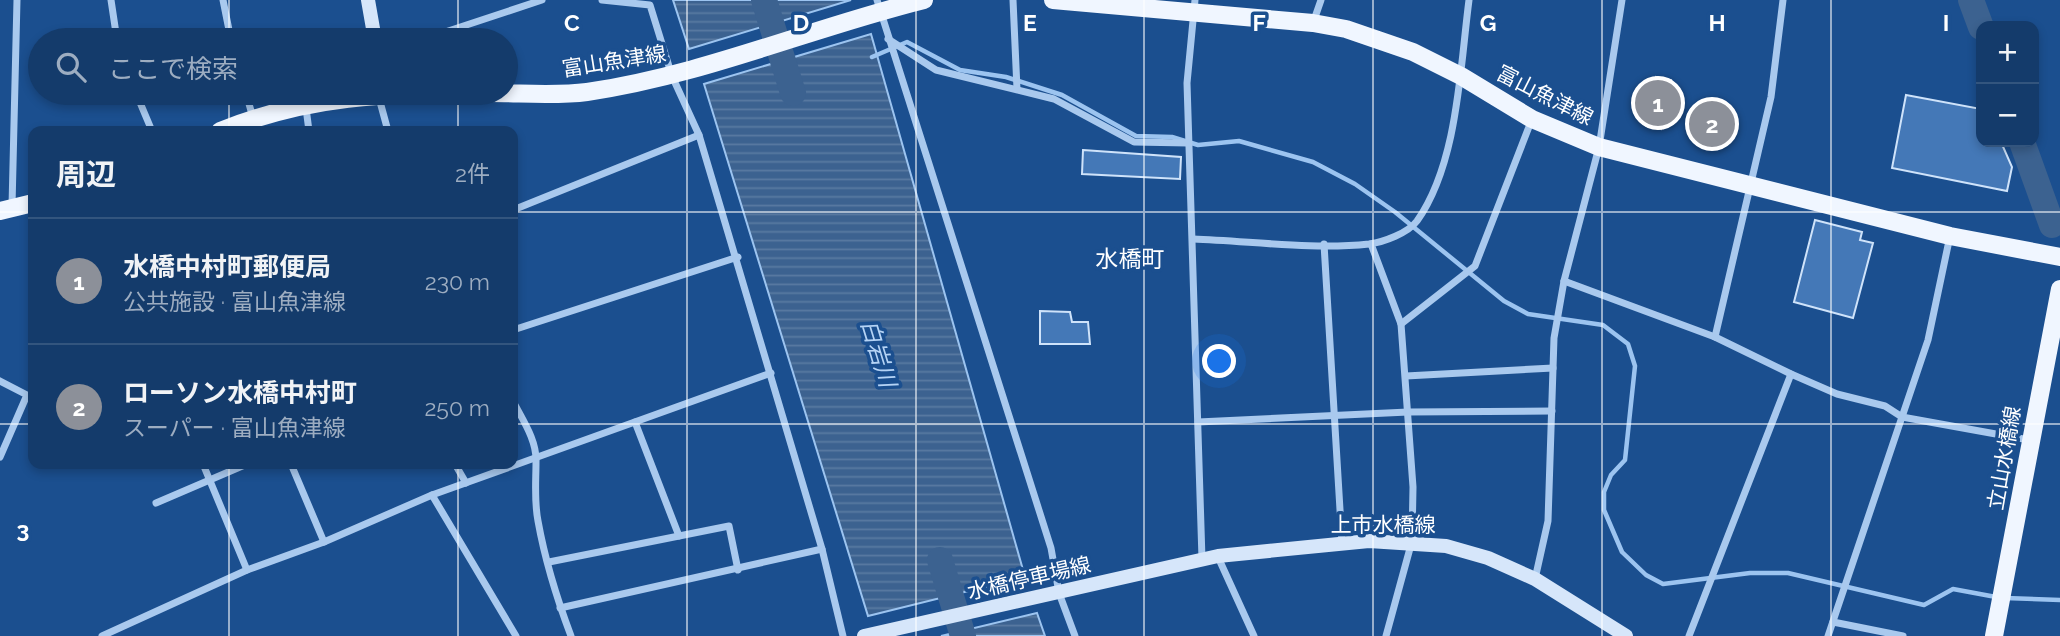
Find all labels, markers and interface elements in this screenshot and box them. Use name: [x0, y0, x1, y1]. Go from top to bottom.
text: C: [564, 9, 580, 36]
text: D: [793, 9, 809, 36]
text: E: [1023, 9, 1037, 36]
text: F: [1252, 9, 1266, 36]
text: G: [1480, 9, 1496, 36]
text: H: [1708, 9, 1726, 36]
text: I: [1943, 9, 1949, 36]
map controls: [1976, 21, 2039, 147]
button: +: [1976, 21, 2039, 84]
search box: [28, 28, 518, 105]
street label: 富山魚津線: [560, 40, 668, 82]
icon: search: [52, 48, 90, 86]
text: ここで検索: [108, 54, 238, 84]
street label: 富山魚津線: [1493, 60, 1597, 130]
pin: 1: [1635, 77, 1681, 129]
button: −: [1976, 84, 2039, 147]
pin: 2: [1689, 98, 1735, 150]
text: 周辺: [56, 157, 116, 192]
text: 2件: [455, 160, 490, 187]
district label: 水橋町: [1096, 245, 1165, 272]
text: 水橋中村町郵便局: [123, 252, 331, 282]
text: 1: [73, 268, 85, 295]
text: 230 m: [425, 268, 490, 295]
text: 公共施設 · 富山魚津線: [123, 288, 346, 315]
water label: 白岩川: [856, 316, 903, 393]
your location: [1202, 344, 1236, 378]
text: ローソン水橋中村町: [123, 378, 357, 408]
text: 2: [73, 394, 85, 421]
text: 250 m: [424, 394, 490, 421]
street label: 立山水橋線: [1983, 404, 2025, 512]
text: スーパー · 富山魚津線: [123, 414, 346, 441]
street label: 上市水橋線: [1331, 512, 1436, 537]
text: 3: [17, 516, 29, 543]
street label: 水橋停車場線: [965, 552, 1093, 604]

